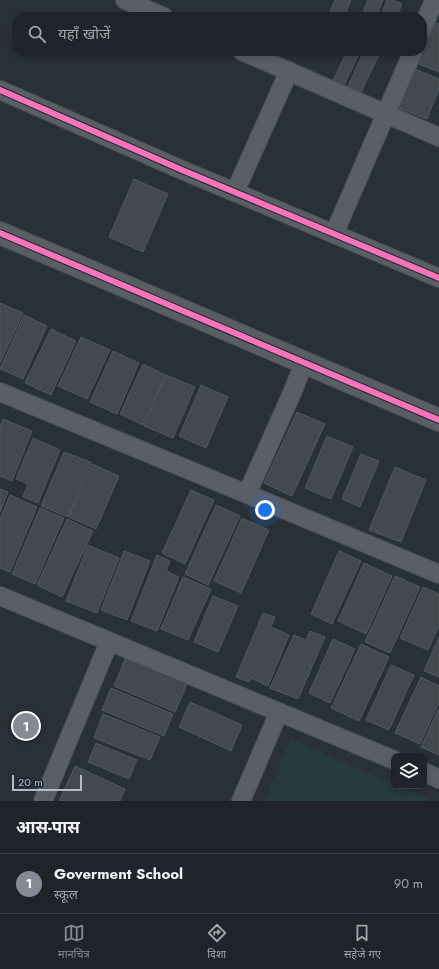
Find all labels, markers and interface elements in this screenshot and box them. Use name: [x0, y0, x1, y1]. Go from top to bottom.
search box: [12, 12, 427, 56]
icon: search: [26, 23, 48, 45]
text: यहाँ खोजें: [58, 23, 110, 45]
your location: [255, 500, 275, 520]
pin: 1: [13, 711, 39, 741]
map controls: [391, 753, 427, 789]
button: layers: [391, 753, 427, 789]
scale bar: [12, 773, 82, 792]
text: 20 m: [18, 774, 43, 790]
text: आस-पास: [16, 815, 80, 839]
text: Goverment School: [54, 863, 183, 885]
text: 1: [26, 874, 32, 893]
text: 90 m: [394, 874, 423, 893]
text: स्कूल: [54, 885, 78, 904]
tab: मानचित्र: [58, 922, 90, 962]
tab: दिशा: [206, 922, 228, 962]
tab: सहेजे गए: [344, 922, 381, 962]

